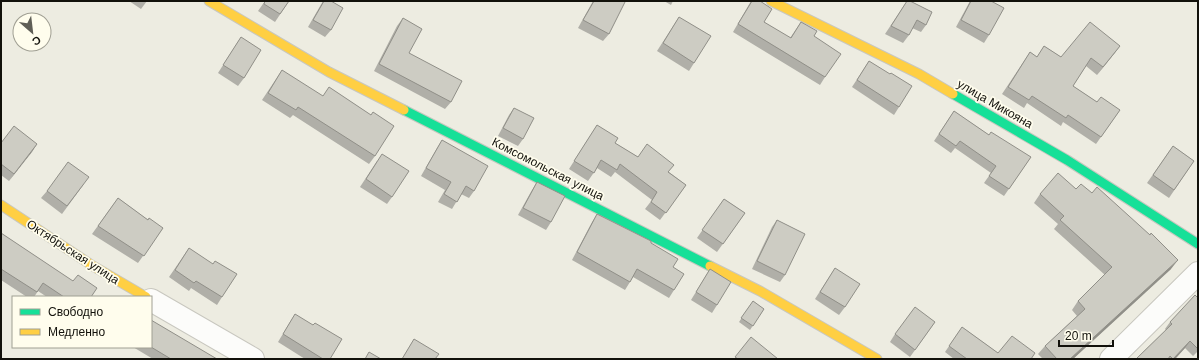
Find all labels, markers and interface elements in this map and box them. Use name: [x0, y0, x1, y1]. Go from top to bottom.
north arrow: [12, 12, 52, 52]
text: С: [30, 34, 43, 48]
street label: улица Микояна: [955, 77, 1036, 131]
street label: Комсомольская улица: [490, 135, 607, 203]
street label: Октябрьская улица: [24, 217, 122, 287]
legend: [12, 296, 152, 348]
text: Свободно: [48, 305, 103, 319]
scale bar: [1059, 322, 1113, 348]
text: Медленно: [48, 325, 105, 339]
text: 20 m: [1065, 329, 1092, 343]

